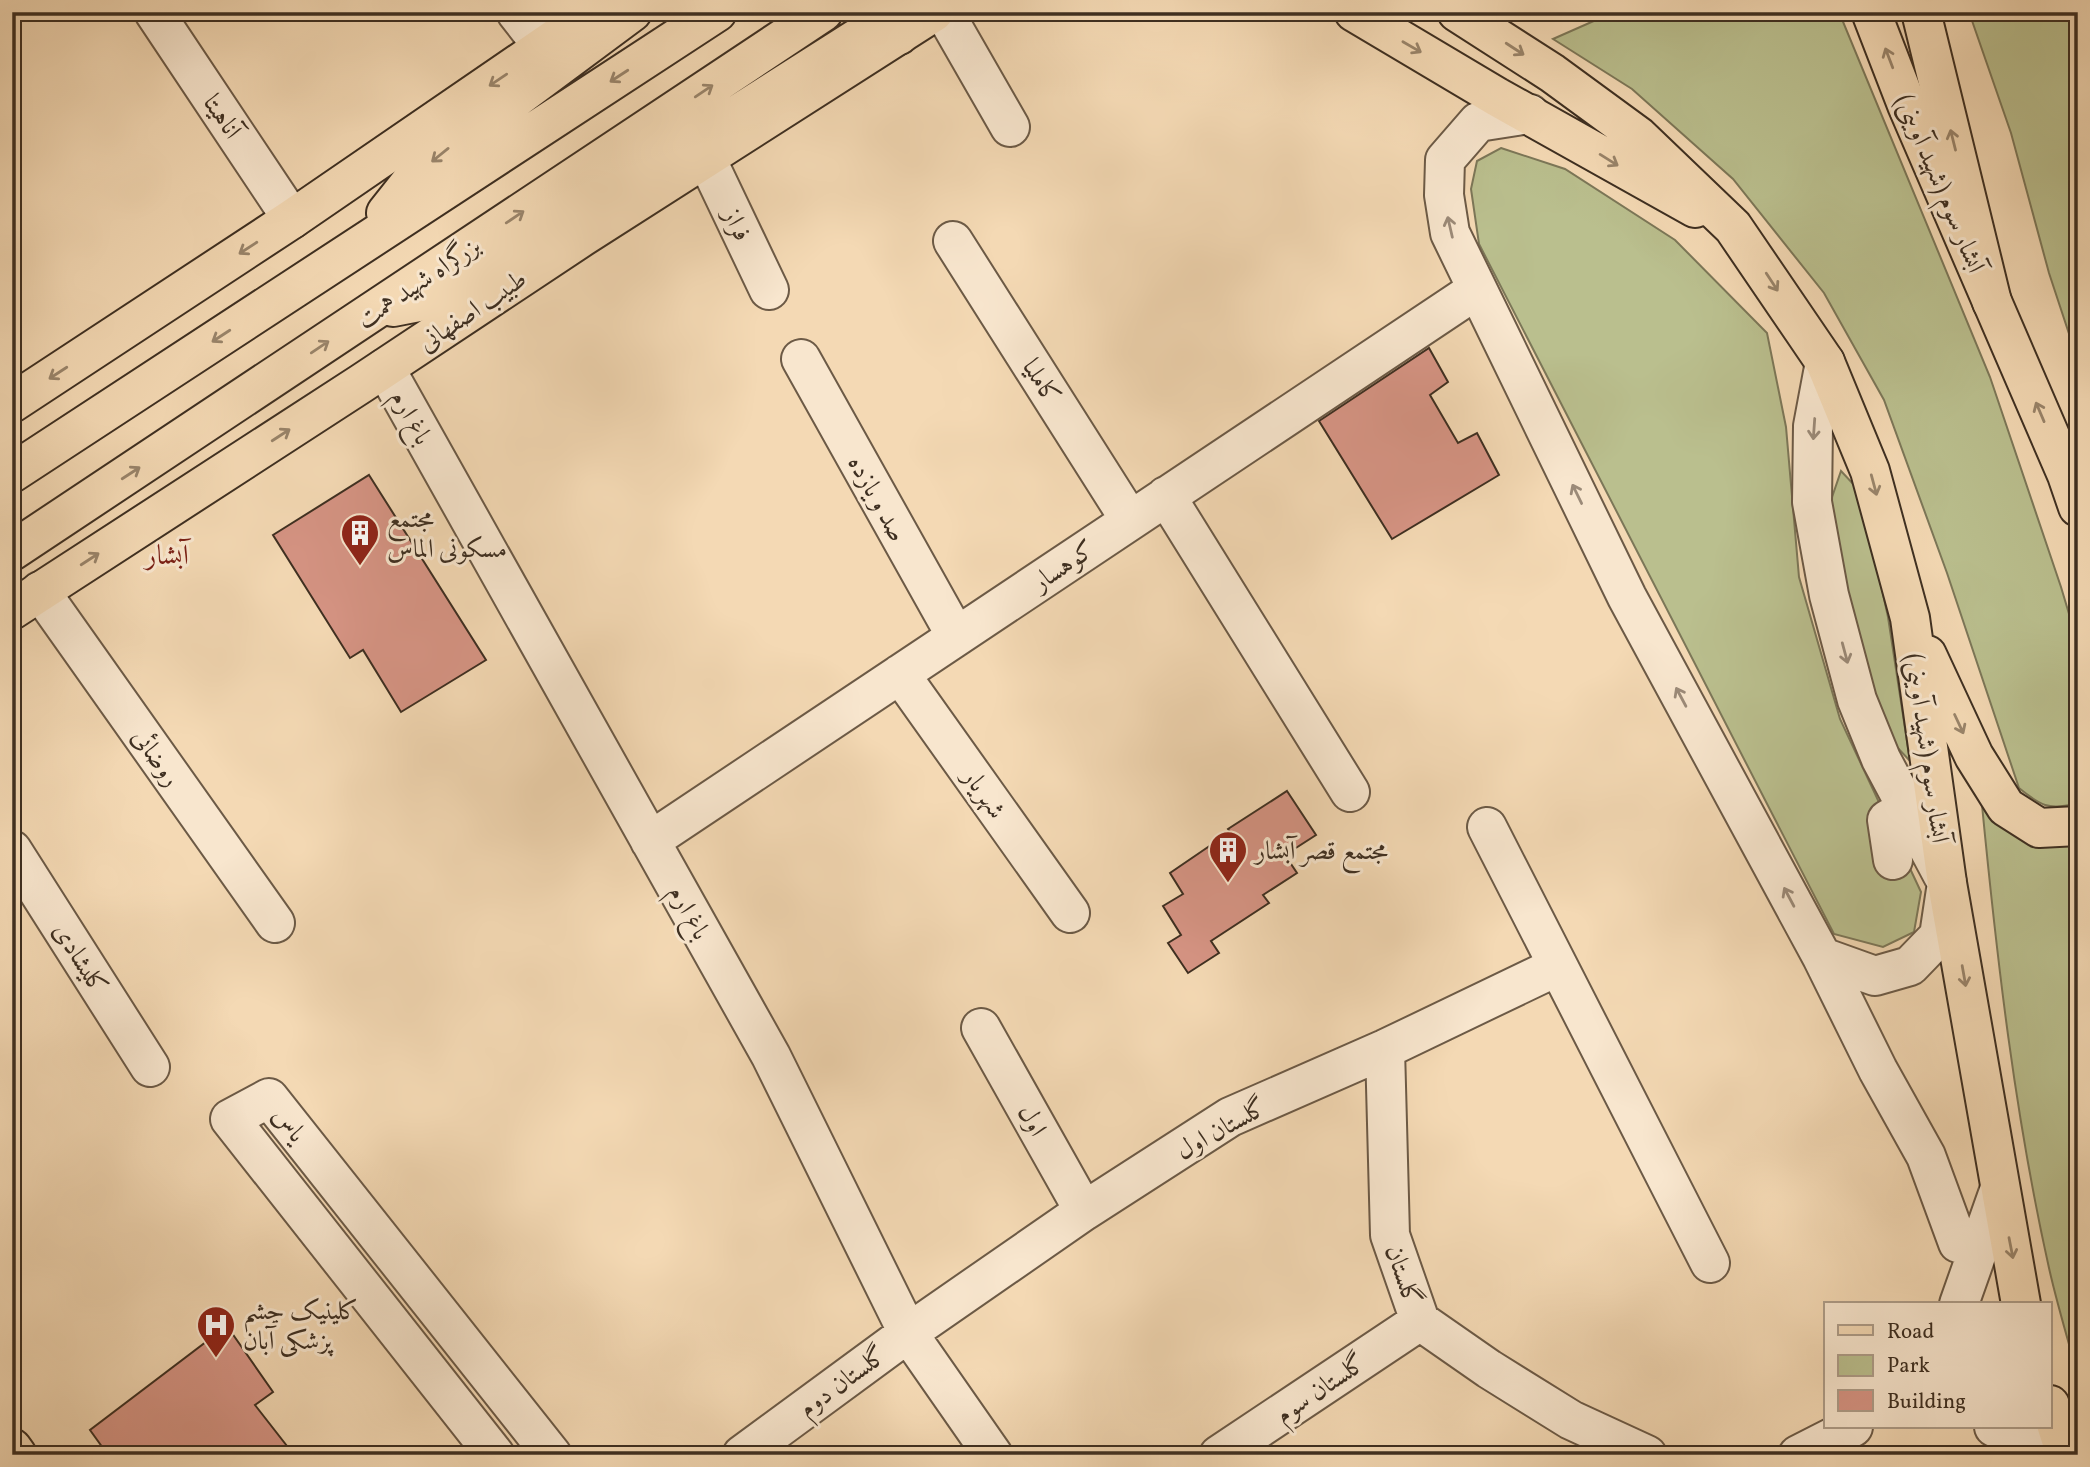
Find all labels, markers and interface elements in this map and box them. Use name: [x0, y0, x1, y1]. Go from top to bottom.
one-way arrow: [1402, 40, 1422, 54]
one-way arrow: [1504, 43, 1524, 57]
one-way arrow: [1882, 48, 1895, 70]
one-way arrow: [609, 70, 629, 84]
one-way arrow: [489, 73, 508, 87]
one-way arrow: [694, 84, 714, 98]
street label: آناهیتا: [193, 88, 251, 149]
street label: آبشار سوم (شهید آوینی): [1883, 89, 1994, 282]
one-way arrow: [1946, 129, 1959, 152]
one-way arrow: [431, 147, 449, 163]
one-way arrow: [1599, 154, 1619, 168]
street label: فراز: [712, 200, 759, 247]
one-way arrow: [505, 210, 524, 224]
one-way arrow: [1443, 216, 1456, 239]
street label: بزرگراه شهید همت: [349, 228, 489, 338]
one-way arrow: [239, 241, 258, 255]
street label: طبیب اصفهانی: [411, 262, 535, 361]
one-way arrow: [1766, 272, 1780, 292]
one-way arrow: [212, 329, 231, 343]
one-way arrow: [310, 340, 329, 354]
street label: کاملیا: [1012, 352, 1068, 412]
one-way arrow: [49, 365, 68, 380]
street label: باغ ارم: [378, 384, 440, 453]
one-way arrow: [2033, 402, 2046, 424]
one-way arrow: [1807, 417, 1820, 440]
one-way arrow: [271, 428, 290, 443]
street label: صد و یازده: [838, 449, 915, 549]
one-way arrow: [120, 466, 140, 480]
one-way arrow: [1868, 473, 1881, 496]
one-way arrow: [1570, 484, 1583, 505]
place label: مجتمع مسکونی الماس: [387, 502, 507, 568]
building icon: مجتمع مسکونی الماس: [339, 512, 381, 567]
street label: کوهسار: [1023, 532, 1103, 603]
district label: آبشار: [142, 537, 192, 576]
one-way arrow: [79, 551, 99, 565]
one-way arrow: [1839, 642, 1852, 664]
street label: آبشار سوم (شهید آوینی): [1892, 651, 1957, 848]
one-way arrow: [1674, 687, 1688, 707]
one-way arrow: [1953, 713, 1967, 734]
street label: روضائی: [122, 722, 188, 795]
street label: شهریار: [951, 759, 1014, 827]
building icon: مجتمع قصر آبشار: [1207, 829, 1249, 884]
place label: مجتمع قصر آبشار: [1252, 834, 1388, 874]
street label: باغ ارم: [656, 879, 718, 948]
one-way arrow: [1782, 887, 1796, 907]
street label: کلیشادی: [43, 916, 115, 1002]
one-way arrow: [1958, 964, 1971, 987]
street label: گلستان اول: [1170, 1090, 1274, 1170]
street label: اول: [1008, 1098, 1055, 1144]
street label: یاس: [263, 1100, 315, 1152]
one-way arrow: [2005, 1236, 2018, 1259]
street label: گلستان: [1375, 1240, 1429, 1311]
place label: کلینیک چشم پزشکی آبان: [243, 1294, 359, 1360]
legend: [1824, 1302, 2052, 1428]
hospital icon: کلینیک چشم پزشکی آبان: [195, 1304, 237, 1359]
text: Road: [1887, 1318, 1934, 1347]
street label: گلستان دوم: [792, 1338, 896, 1429]
street label: گلستان سوم: [1268, 1346, 1375, 1436]
text: Park: [1887, 1352, 1930, 1381]
text: Building: [1887, 1388, 1966, 1417]

